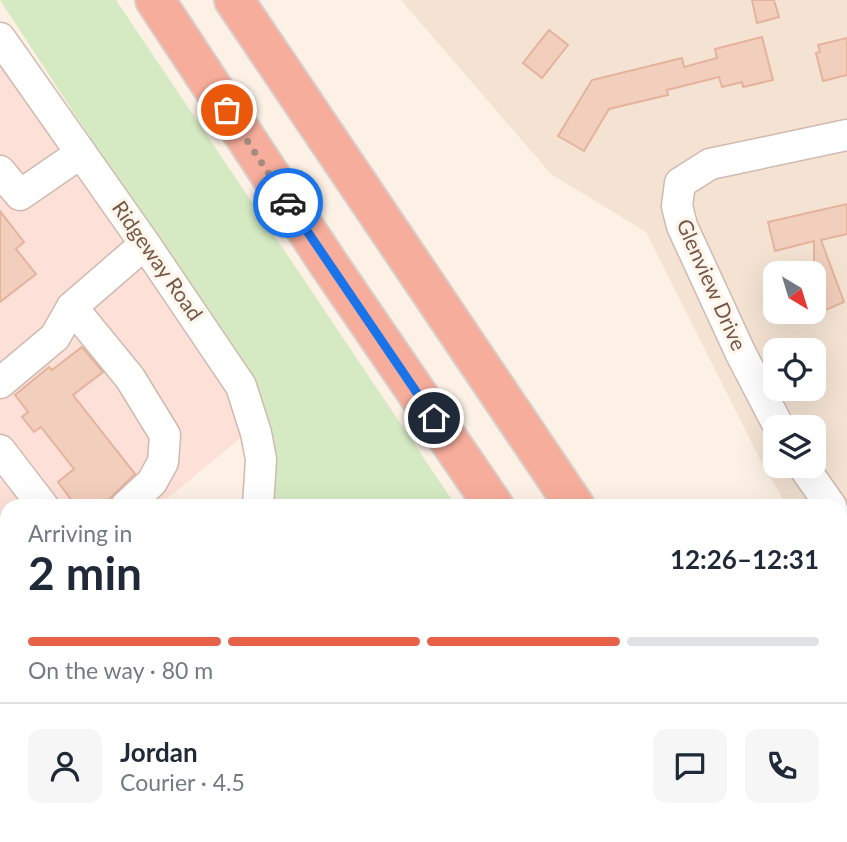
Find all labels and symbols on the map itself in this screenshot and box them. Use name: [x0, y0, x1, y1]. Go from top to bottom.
pin: [197, 80, 257, 140]
courier: [253, 168, 323, 238]
street label: Ridgeway Road: [108, 195, 209, 325]
street label: Glenview Drive: [672, 215, 752, 354]
north arrow: [763, 261, 826, 324]
pin: [404, 388, 464, 448]

